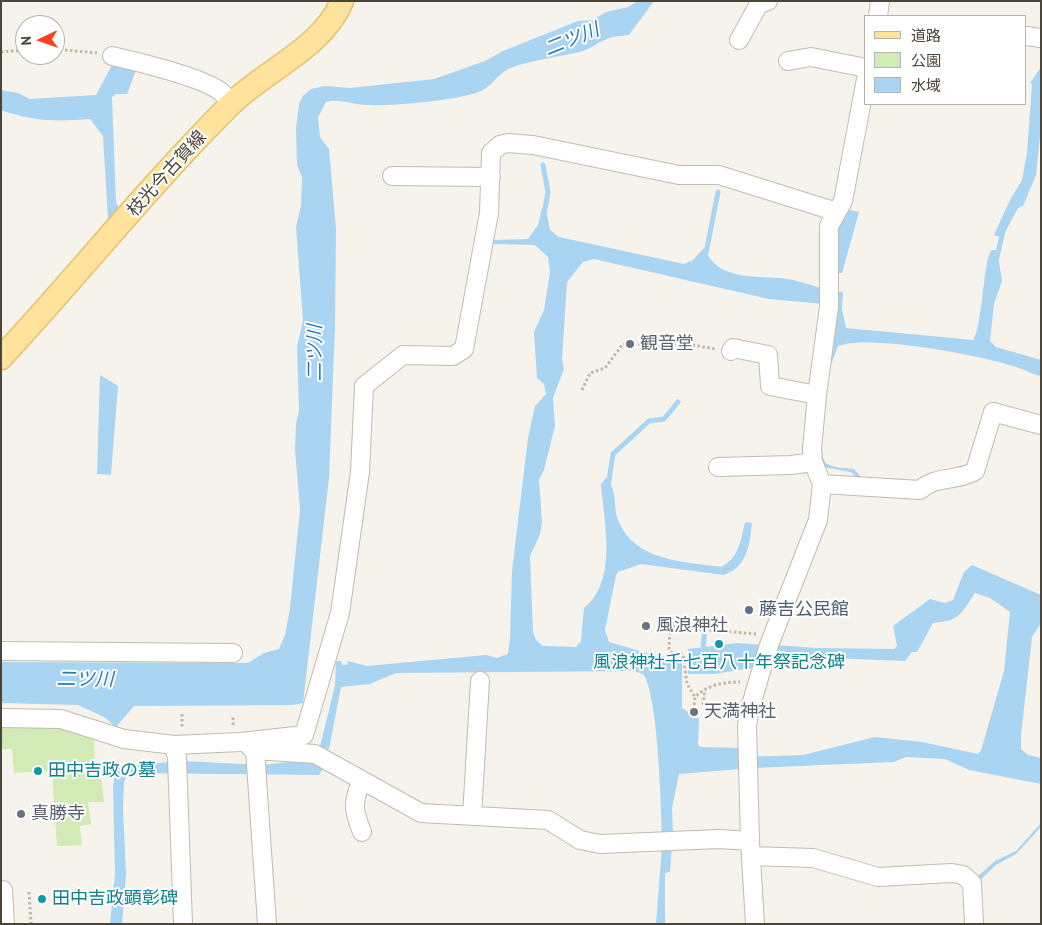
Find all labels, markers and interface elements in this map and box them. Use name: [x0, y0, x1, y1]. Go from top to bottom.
north arrow: [15, 15, 65, 65]
legend: [864, 15, 1027, 105]
water label: 二ツ川: [541, 19, 603, 61]
text: 道路: [911, 26, 941, 45]
text: N: [17, 36, 35, 46]
text: 公園: [911, 51, 941, 70]
text: 水域: [911, 76, 941, 95]
street label: 枝光今古賀線: [123, 127, 211, 221]
water label: 二ツ川: [305, 325, 327, 381]
place label: 観音堂: [640, 333, 694, 355]
marker: 観音堂: [624, 338, 636, 350]
place label: 藤吉公民館: [759, 599, 849, 621]
marker: 藤吉公民館: [743, 604, 755, 616]
place label: 風浪神社: [656, 615, 728, 637]
marker: 風浪神社: [640, 620, 652, 632]
marker: 風浪神社千七百八十年祭記念碑: [713, 638, 725, 650]
place label: 風浪神社千七百八十年祭記念碑: [593, 652, 845, 674]
water label: 二ツ川: [56, 668, 114, 692]
place label: 天満神社: [704, 701, 776, 723]
marker: 天満神社: [688, 706, 700, 718]
place label: 田中吉政の墓: [48, 760, 156, 782]
marker: 田中吉政の墓: [32, 765, 44, 777]
place label: 真勝寺: [31, 803, 85, 825]
marker: 真勝寺: [15, 808, 27, 820]
place label: 田中吉政顕彰碑: [52, 888, 178, 910]
marker: 田中吉政顕彰碑: [36, 893, 48, 905]

